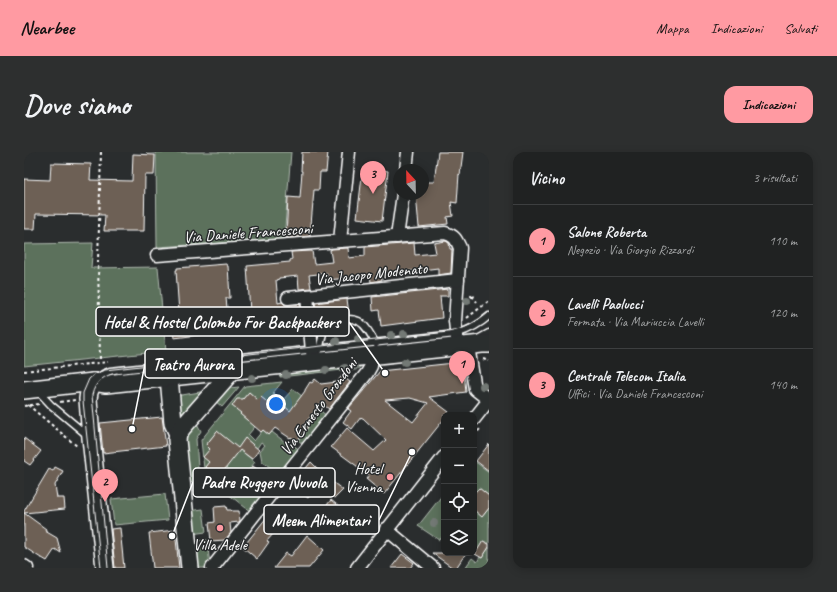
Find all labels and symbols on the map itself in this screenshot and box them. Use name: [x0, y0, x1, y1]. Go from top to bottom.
pin: 3: [360, 161, 386, 194]
north arrow: [393, 164, 429, 200]
street label: Via Daniele Francesconi: [183, 218, 315, 247]
street label: Via Jacopo Modenato: [314, 258, 430, 290]
callout: Hotel & Hostel Colombo For Backpackers: [96, 307, 349, 336]
text: Hotel & Hostel Colombo For Backpackers: [104, 312, 342, 333]
callout: Teatro Aurora: [145, 349, 242, 378]
pin: 1: [449, 351, 475, 384]
street label: Via Ernesto Grondoni: [276, 352, 363, 459]
text: Teatro Aurora: [152, 354, 235, 375]
your location: [266, 394, 286, 414]
place label: Hotel Vienna: [345, 459, 385, 497]
callout: Padre Ruggero Nuvola: [193, 468, 335, 497]
pin: 2: [92, 469, 118, 502]
text: Padre Ruggero Nuvola: [201, 472, 329, 493]
marker: Hotel Vienna: [385, 472, 395, 482]
callout: Meem Alimentari: [264, 505, 379, 534]
text: Meem Alimentari: [272, 510, 373, 531]
marker: Villa Adele: [215, 523, 225, 533]
place label: Villa Adele: [193, 535, 249, 555]

